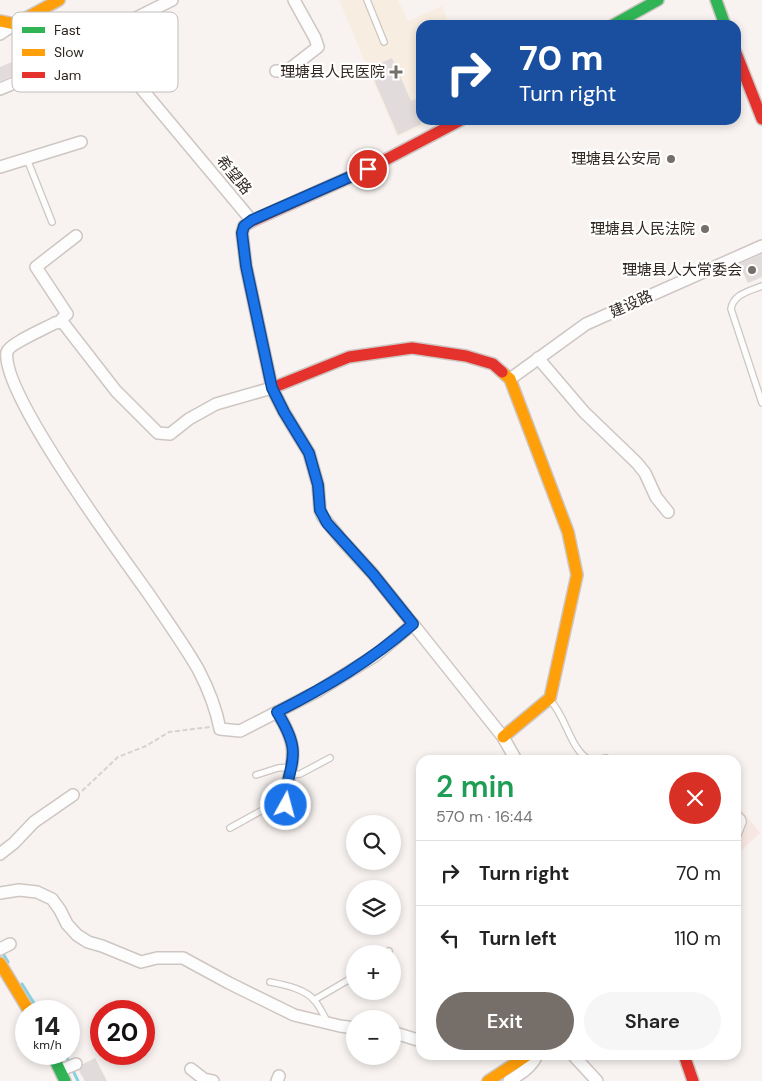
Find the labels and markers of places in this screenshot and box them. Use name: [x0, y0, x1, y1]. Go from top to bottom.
place label: 理塘县人民医院: [280, 62, 385, 82]
marker: 理塘县人民医院: [389, 65, 403, 79]
pin: [347, 148, 389, 190]
place label: 理塘县公安局: [571, 149, 661, 169]
marker: 理塘县公安局: [665, 153, 677, 165]
place label: 理塘县人民法院: [590, 219, 695, 239]
marker: 理塘县人民法院: [699, 223, 711, 235]
place label: 理塘县人大常委会: [622, 260, 742, 280]
marker: 理塘县人大常委会: [746, 264, 758, 276]

